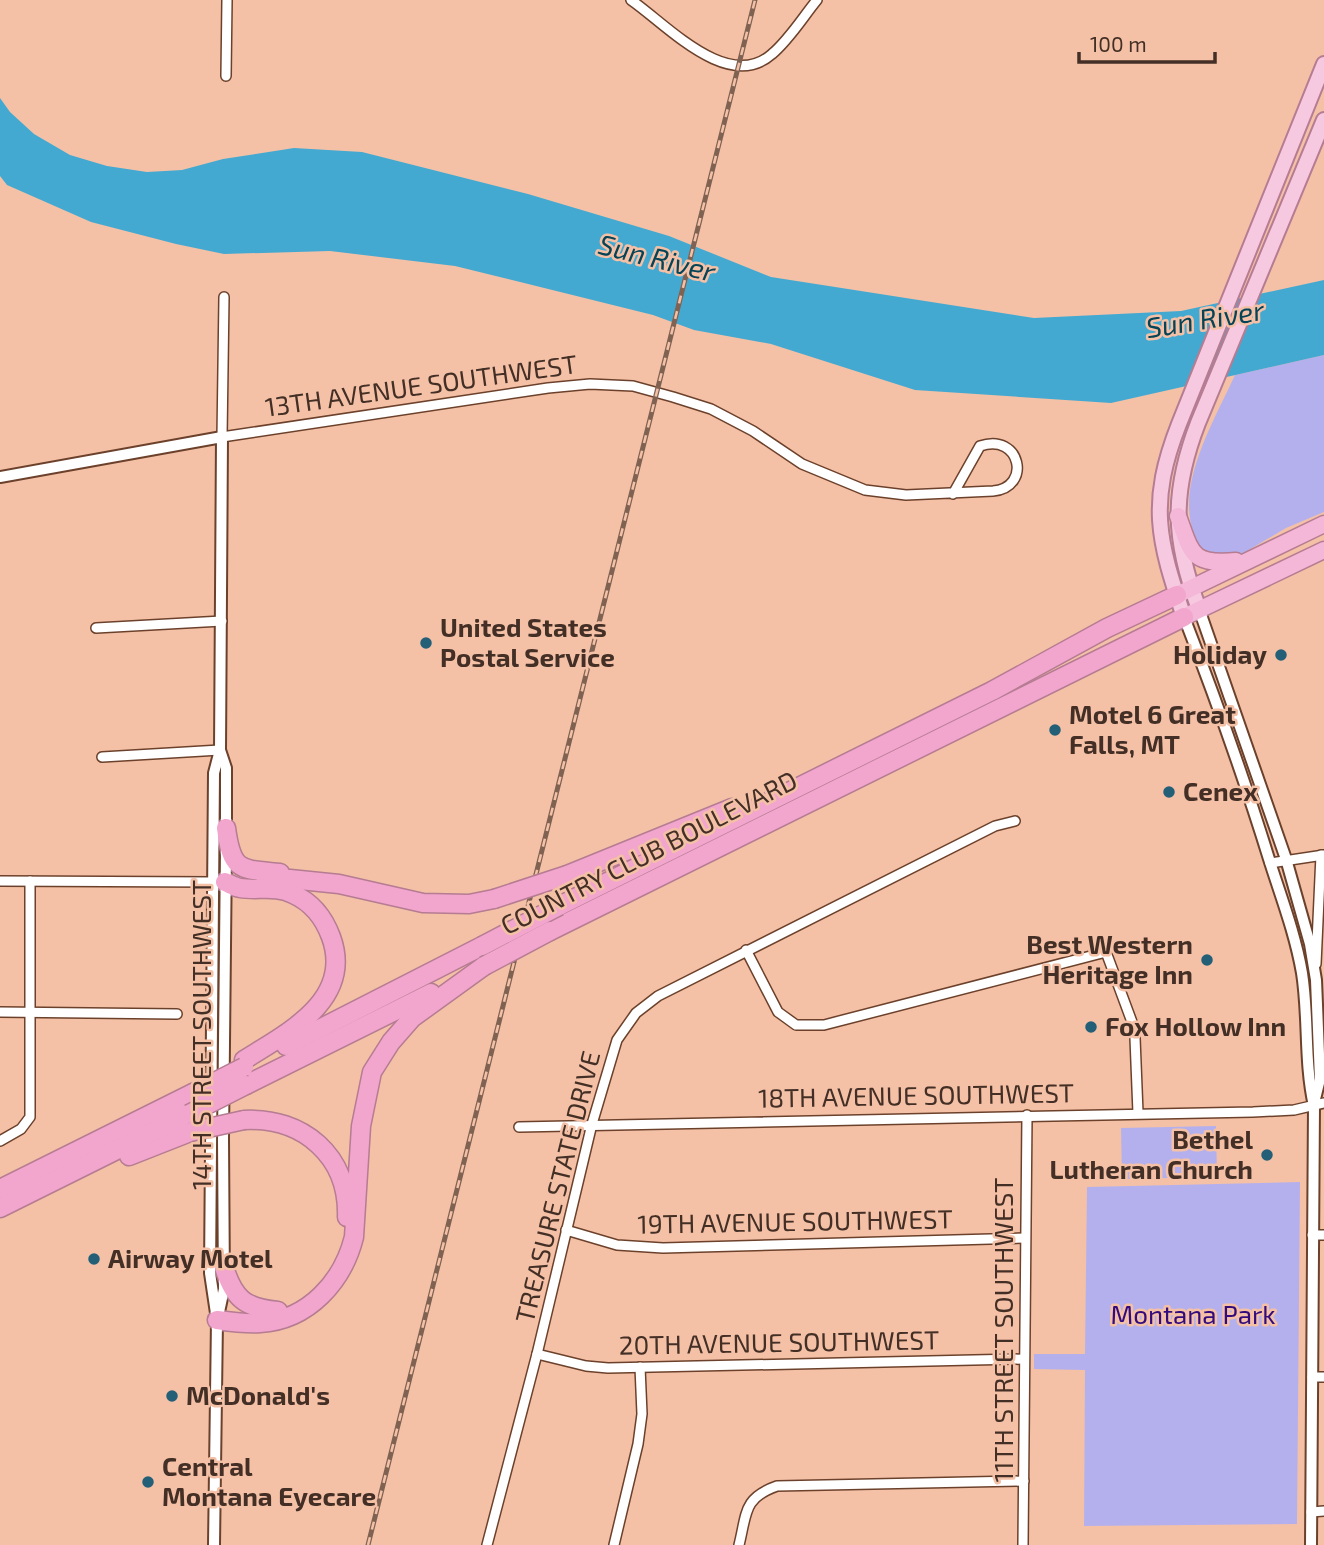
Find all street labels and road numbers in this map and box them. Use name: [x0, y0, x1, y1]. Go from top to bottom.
street label: 13TH AVENUE SOUTHWEST: [263, 347, 579, 422]
street label: COUNTRY CLUB BOULEVARD: [495, 763, 802, 940]
street label: 14TH STREET SOUTHWEST: [185, 880, 216, 1190]
street label: TREASURE STATE DRIVE: [508, 1048, 605, 1326]
street label: 18TH AVENUE SOUTHWEST: [758, 1076, 1074, 1113]
street label: 11TH STREET SOUTHWEST: [987, 1178, 1018, 1482]
street label: 19TH AVENUE SOUTHWEST: [637, 1202, 953, 1239]
street label: 20TH AVENUE SOUTHWEST: [619, 1323, 939, 1360]

